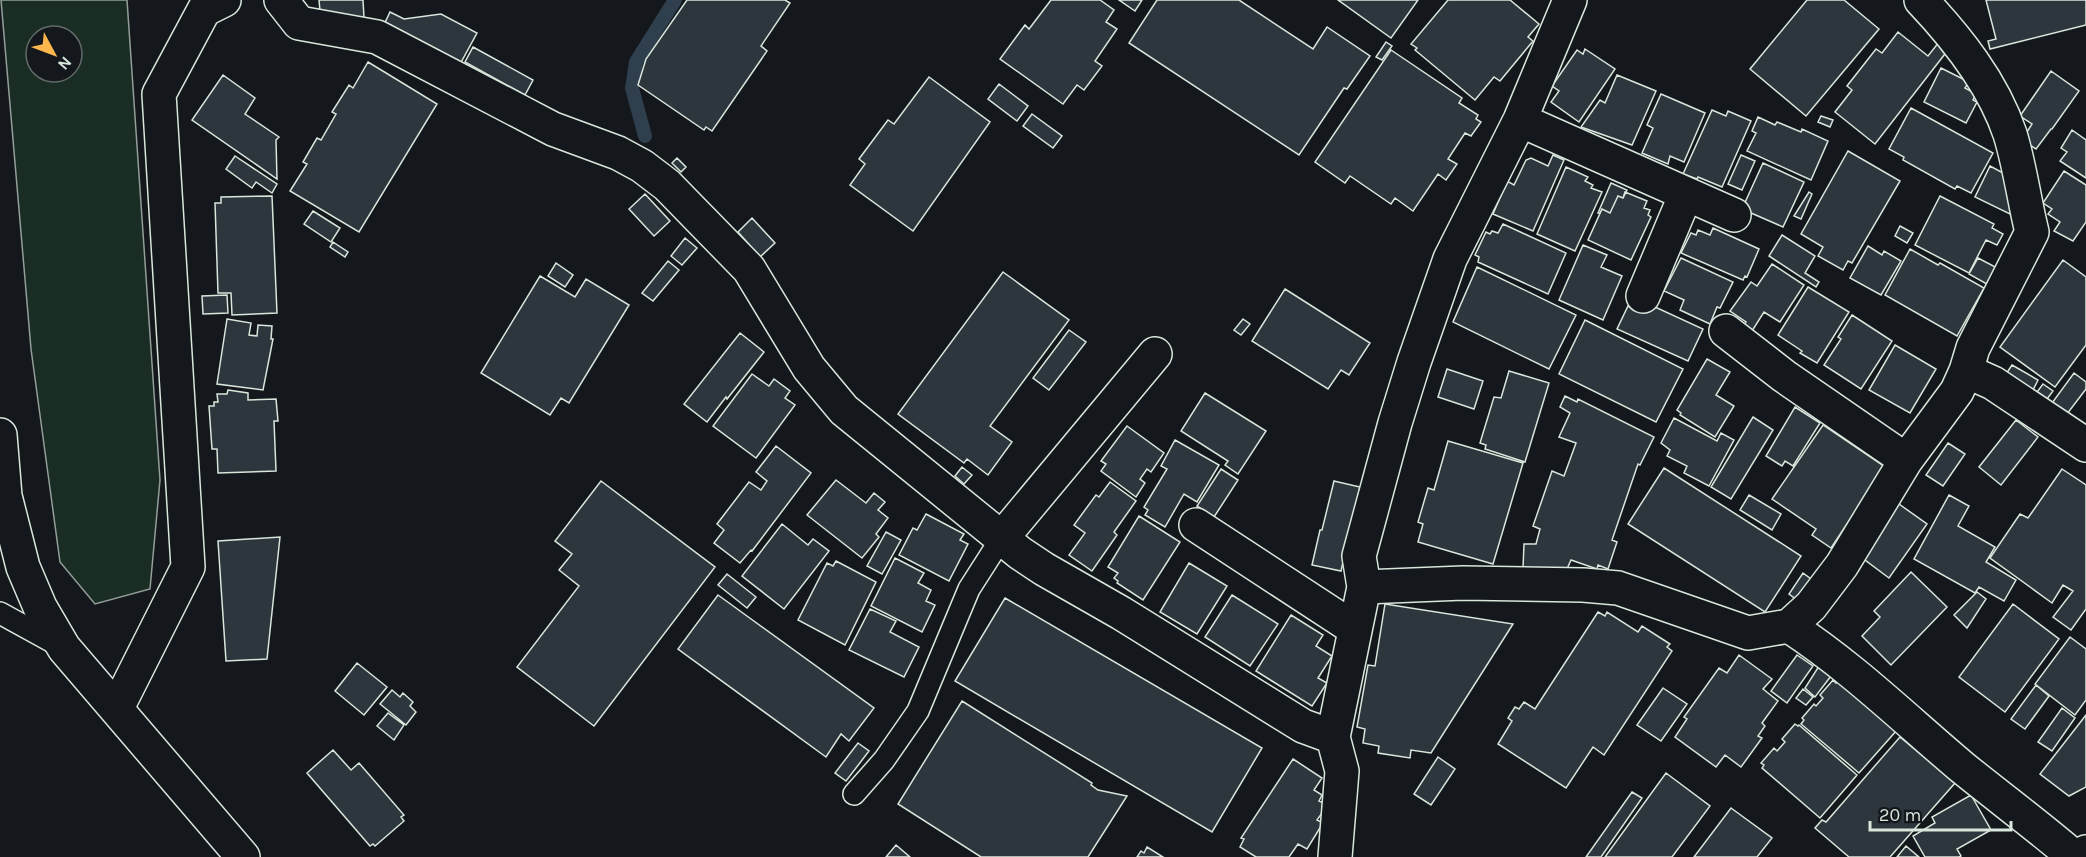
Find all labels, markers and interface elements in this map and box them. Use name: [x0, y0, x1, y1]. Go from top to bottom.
north arrow: [24, 24, 84, 84]
text: N: [54, 53, 76, 74]
scale bar: [1870, 794, 2011, 832]
text: 20 m: [1879, 804, 1921, 826]

